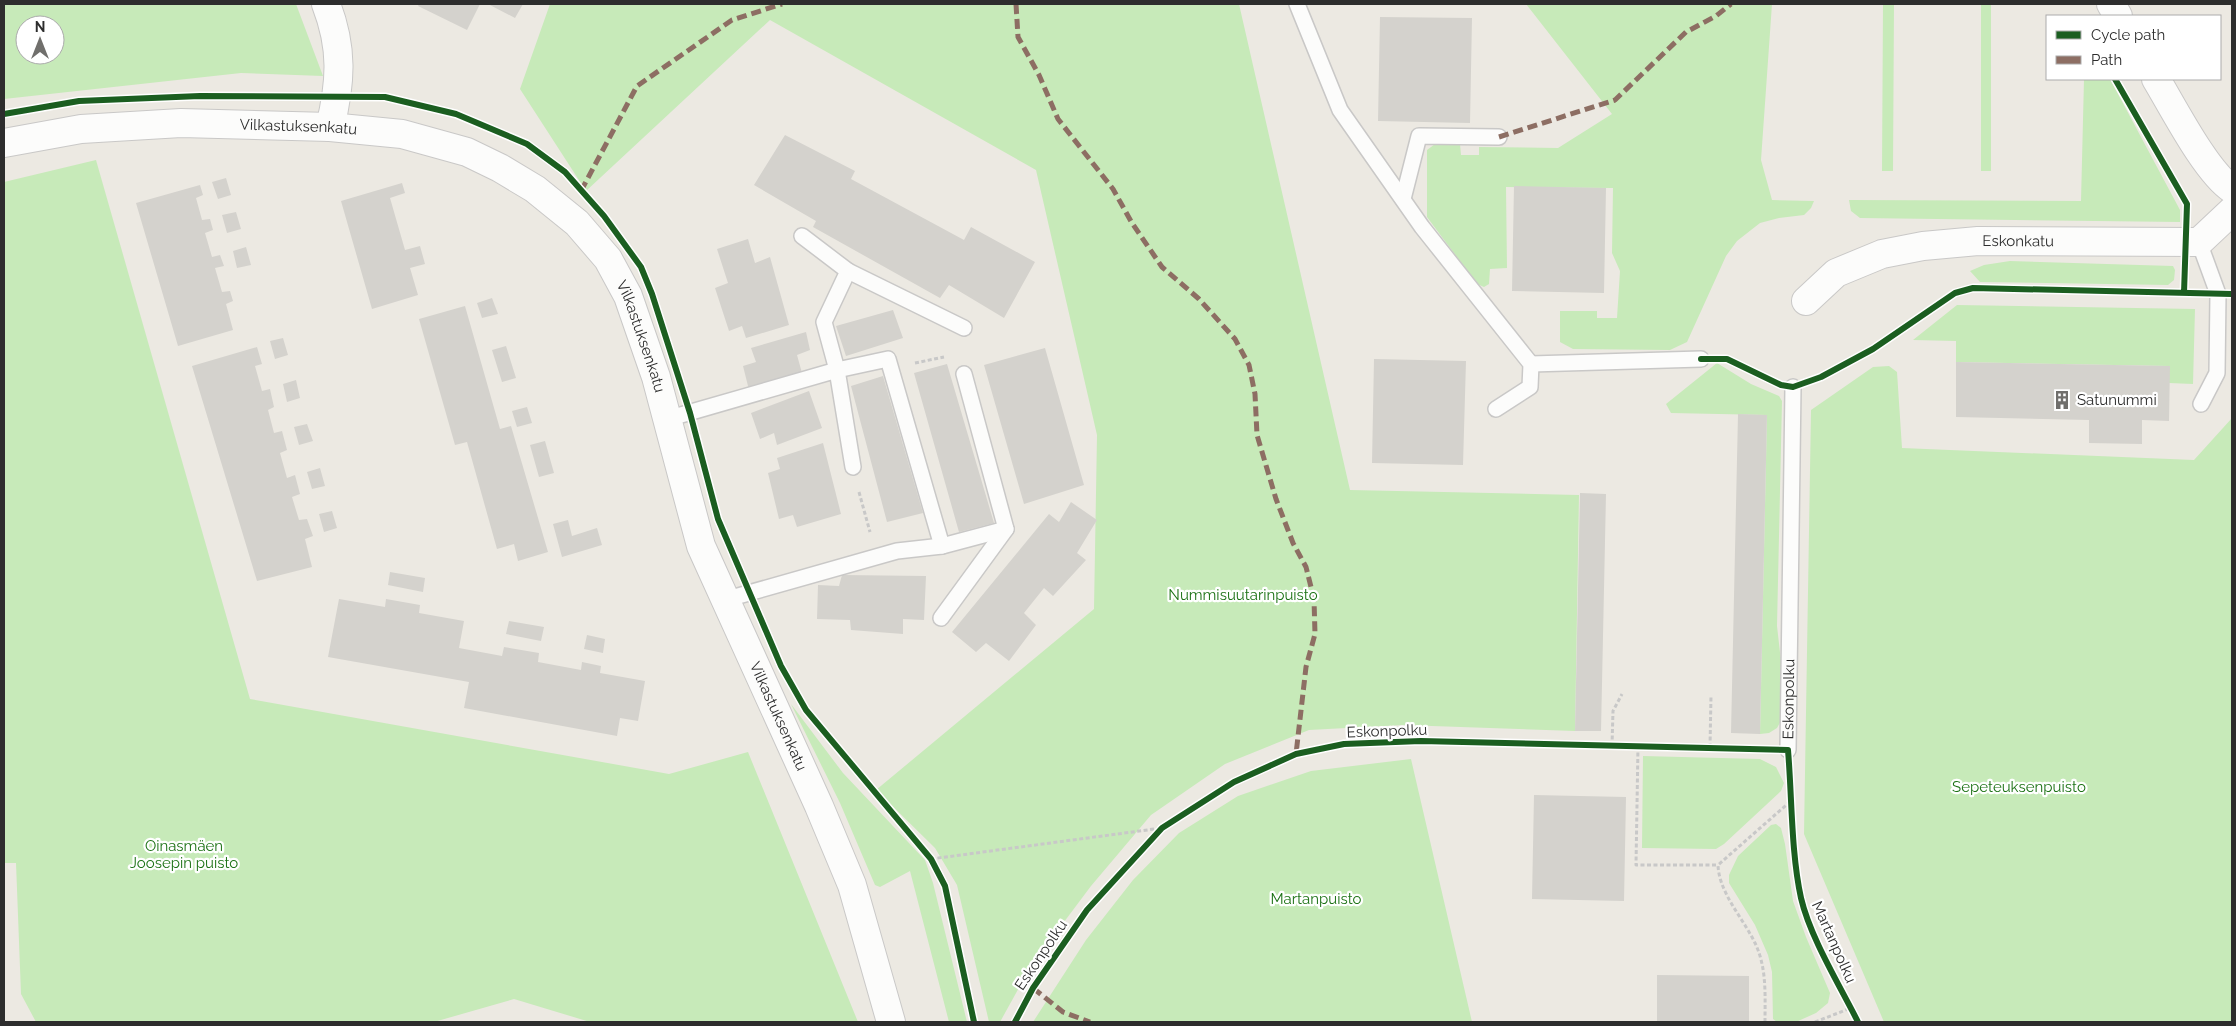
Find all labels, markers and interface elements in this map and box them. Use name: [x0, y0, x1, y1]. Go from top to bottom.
north arrow: [15, 15, 65, 65]
legend: [2046, 15, 2221, 80]
text: N: [35, 19, 45, 35]
text: Cycle path: [2091, 26, 2165, 44]
text: Path: [2091, 51, 2122, 69]
street label: Vilkastuksenkatu: [239, 116, 358, 139]
street label: Eskonkatu: [1982, 232, 2054, 250]
street label: Vilkastuksenkatu: [612, 277, 669, 395]
building icon: Satunummi: [2051, 389, 2073, 411]
place label: Satunummi: [2077, 391, 2157, 409]
park label: Nummisuutarinpuisto: [1168, 586, 1318, 604]
street label: Eskonpolku: [1779, 658, 1798, 740]
street label: Vilkastuksenkatu: [746, 659, 811, 774]
street label: Eskonpolku: [1346, 721, 1428, 741]
park label: Sepeteuksenpuisto: [1952, 778, 2086, 796]
park label: Oinasmäen Joosepin puisto: [130, 837, 238, 872]
park label: Martanpuisto: [1271, 890, 1362, 908]
street label: Martanpolku: [1808, 898, 1860, 986]
street label: Eskonpolku: [1011, 916, 1071, 993]

